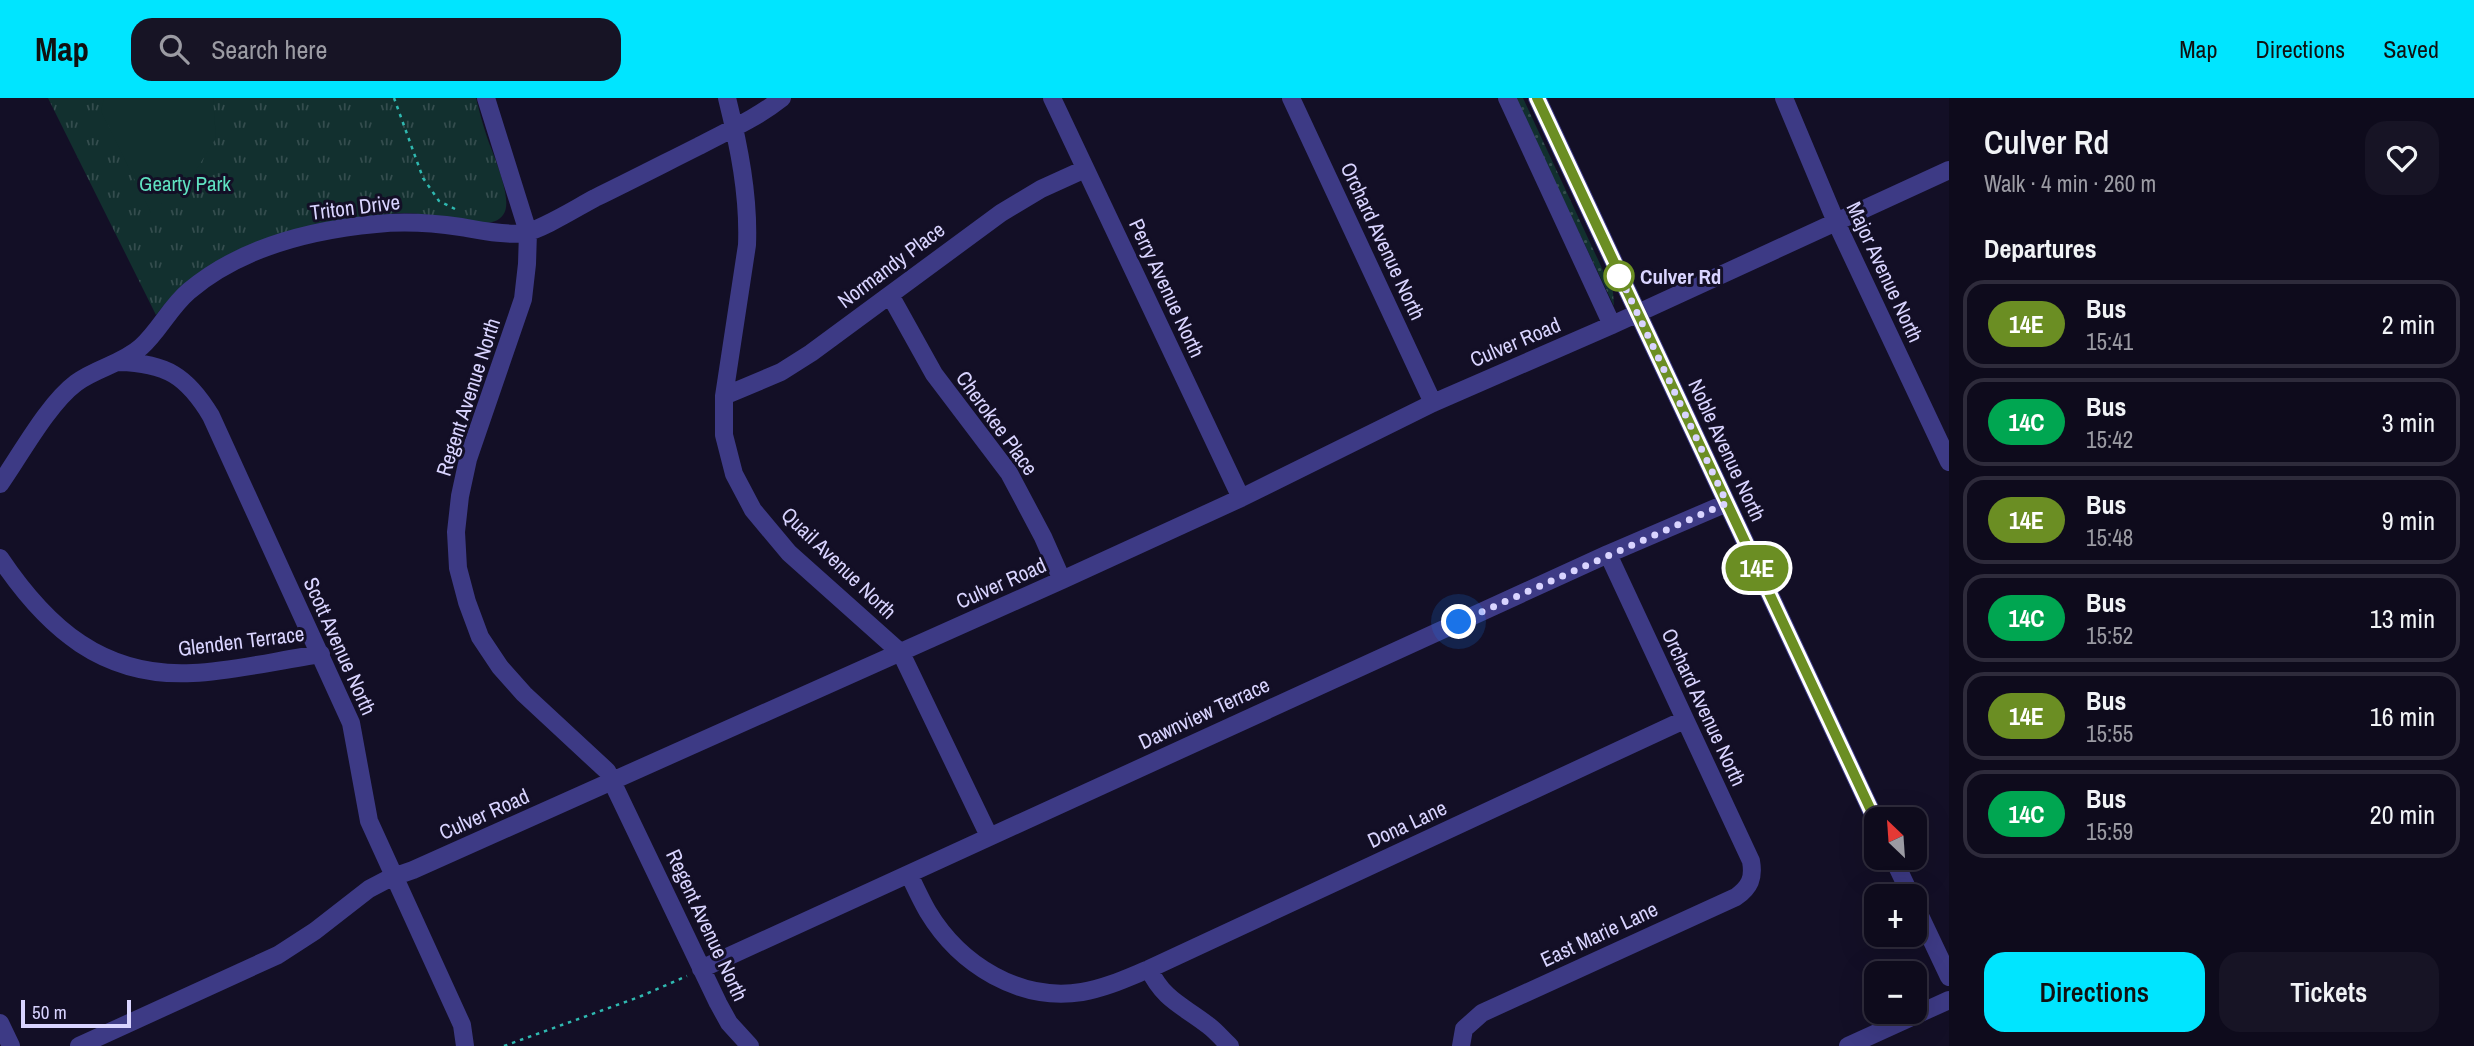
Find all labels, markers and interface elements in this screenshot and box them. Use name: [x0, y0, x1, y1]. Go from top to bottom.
search box: [131, 18, 621, 81]
text: Map: [35, 27, 89, 71]
icon: search: [155, 30, 193, 68]
text: Search here: [211, 32, 327, 67]
text: Map: [2179, 33, 2217, 65]
text: Directions: [2255, 33, 2345, 65]
text: Saved: [2383, 33, 2439, 65]
text: Culver Rd: [1984, 120, 2109, 164]
button: heart: [2365, 121, 2439, 195]
street label: Orchard Avenue North: [1334, 157, 1432, 325]
text: Walk · 4 min · 260 m: [1984, 168, 2156, 199]
park label: Gearty Park: [139, 169, 231, 198]
street label: Triton Drive: [308, 187, 402, 227]
street label: Major Avenue North: [1840, 197, 1930, 347]
street label: Perry Avenue North: [1122, 214, 1212, 362]
street label: Normandy Place: [831, 215, 951, 315]
text: Departures: [1984, 231, 2097, 266]
marker: Culver Rd: [1604, 261, 1634, 291]
place label: Culver Rd: [1640, 262, 1721, 291]
text: Bus: [2086, 291, 2126, 326]
text: 2 min: [2382, 307, 2435, 342]
text: 14E: [2009, 308, 2044, 340]
street label: Culver Road: [1465, 310, 1565, 374]
street label: Regent Avenue North: [429, 314, 507, 480]
text: 15:41: [2086, 326, 2133, 357]
street label: Cherokee Place: [949, 365, 1045, 481]
street label: Noble Avenue North: [1681, 374, 1773, 526]
text: Bus: [2086, 389, 2126, 424]
text: 3 min: [2382, 405, 2435, 440]
text: 14C: [2008, 406, 2045, 438]
text: 15:42: [2086, 424, 2133, 455]
text: Bus: [2086, 487, 2126, 522]
street label: Quail Avenue North: [775, 500, 903, 626]
text: 9 min: [2382, 503, 2435, 538]
text: 14E: [2009, 504, 2044, 536]
text: 15:48: [2086, 522, 2133, 553]
line badge: 14E: [1717, 545, 1797, 591]
street label: Culver Road: [951, 550, 1051, 616]
text: 14E: [1739, 552, 1775, 584]
street label: Scott Avenue North: [297, 572, 383, 720]
text: Bus: [2086, 585, 2126, 620]
text: 13 min: [2370, 601, 2435, 636]
text: 14C: [2008, 602, 2045, 634]
your location: [1441, 604, 1476, 639]
street label: Glenden Terrace: [176, 619, 306, 663]
text: 15:52: [2086, 620, 2133, 651]
street label: Orchard Avenue North: [1655, 623, 1753, 791]
street label: Dawnview Terrace: [1134, 670, 1274, 756]
text: Bus: [2086, 683, 2126, 718]
text: 16 min: [2370, 699, 2435, 734]
text: 14E: [2009, 700, 2044, 732]
text: 15:55: [2086, 718, 2133, 749]
street label: Culver Road: [434, 781, 534, 847]
text: Bus: [2086, 781, 2126, 816]
street label: Dona Lane: [1363, 793, 1451, 855]
text: 20 min: [2370, 797, 2435, 832]
text: 14C: [2008, 798, 2045, 830]
north arrow: [1864, 807, 1927, 870]
map controls: [1864, 807, 1927, 1024]
text: 15:59: [2086, 816, 2133, 847]
street label: Regent Avenue North: [659, 844, 755, 1006]
button: +: [1864, 884, 1927, 947]
street label: East Marie Lane: [1536, 894, 1662, 974]
button: Directions: [1984, 952, 2205, 1032]
button: Tickets: [2219, 952, 2439, 1032]
button: −: [1864, 961, 1927, 1024]
scale bar: [21, 997, 131, 1029]
text: 50 m: [32, 999, 67, 1025]

